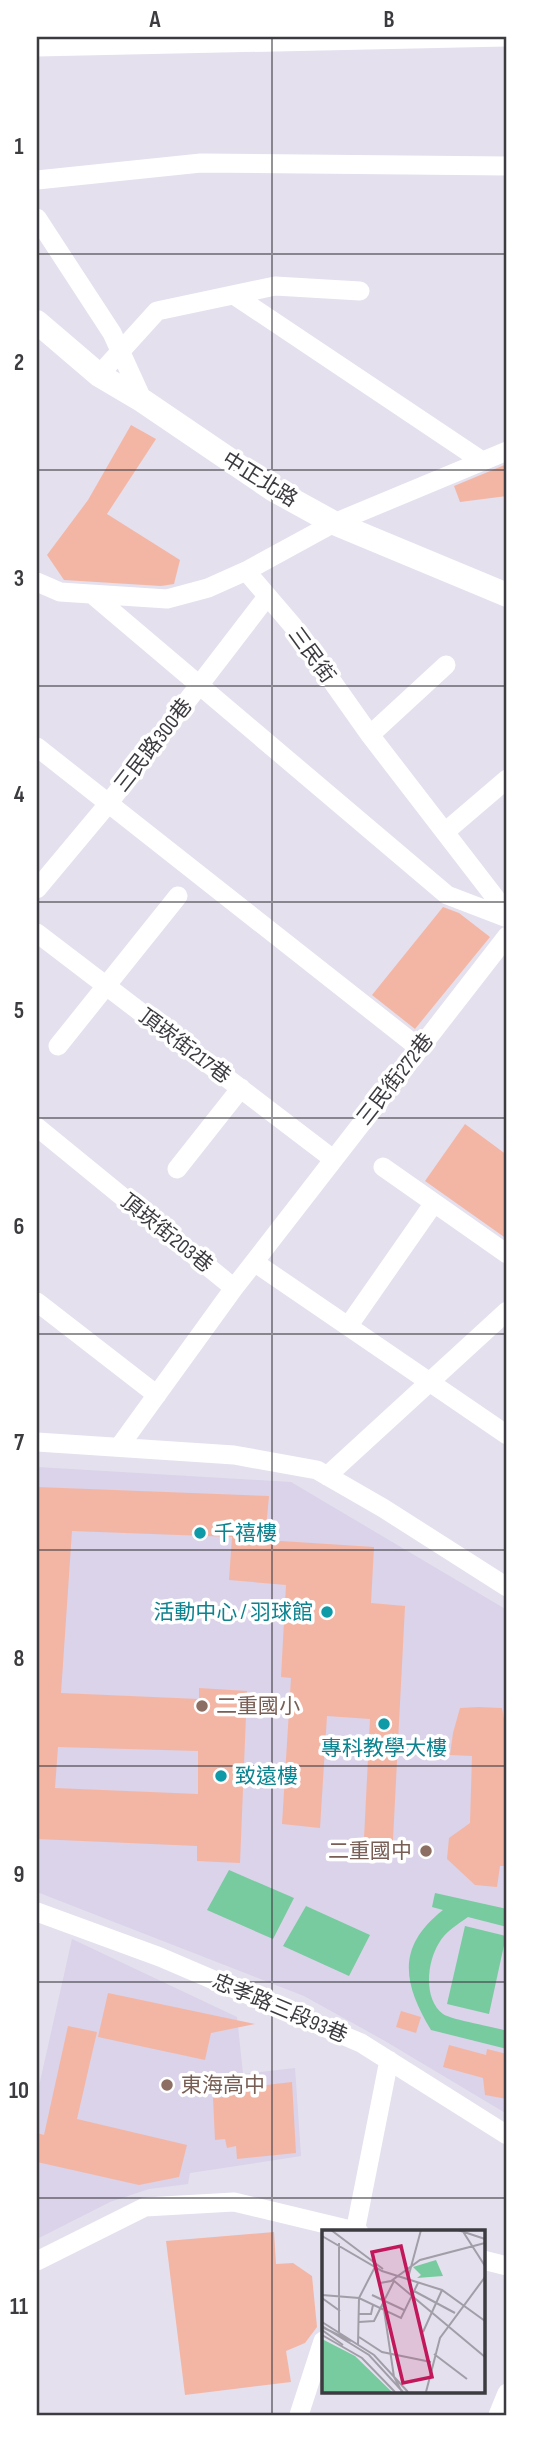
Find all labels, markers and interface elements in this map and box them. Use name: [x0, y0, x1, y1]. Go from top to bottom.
text: A: [149, 6, 162, 34]
text: B: [384, 6, 395, 34]
text: 1: [14, 133, 24, 161]
text: 2: [14, 349, 24, 377]
street label: 中正北路: [217, 447, 302, 512]
text: 3: [14, 565, 24, 593]
street label: 三民街: [283, 622, 340, 688]
street label: 三民路300巷: [109, 694, 198, 797]
text: 4: [14, 781, 25, 809]
text: 5: [14, 997, 24, 1025]
street label: 頂崁街217巷: [134, 1004, 236, 1089]
street label: 三民街272巷: [352, 1028, 439, 1130]
street label: 頂崁街203巷: [116, 1189, 218, 1278]
text: 6: [14, 1213, 24, 1241]
text: 7: [14, 1429, 24, 1457]
place label: 千禧樓: [214, 1521, 277, 1546]
marker: 千禧樓: [192, 1525, 208, 1541]
place label: 活動中心 / 羽球館: [153, 1600, 313, 1625]
marker: 活動中心 / 羽球館: [319, 1604, 335, 1620]
text: 8: [14, 1645, 25, 1673]
place label: 二重國小: [216, 1694, 300, 1719]
marker: 二重國小: [194, 1698, 210, 1714]
marker: 專科教學大樓: [376, 1716, 392, 1732]
place label: 專科教學大樓: [321, 1736, 447, 1761]
place label: 致遠樓: [235, 1764, 298, 1789]
marker: 致遠樓: [213, 1768, 229, 1784]
place label: 二重國中: [328, 1839, 412, 1864]
marker: 二重國中: [418, 1843, 434, 1859]
text: 9: [14, 1861, 24, 1889]
street label: 忠孝路三段93巷: [209, 1969, 351, 2048]
place label: 東海高中: [181, 2073, 265, 2098]
text: 10: [9, 2077, 29, 2105]
marker: 東海高中: [159, 2077, 175, 2093]
inset map: [322, 2230, 484, 2392]
text: 11: [10, 2293, 28, 2321]

